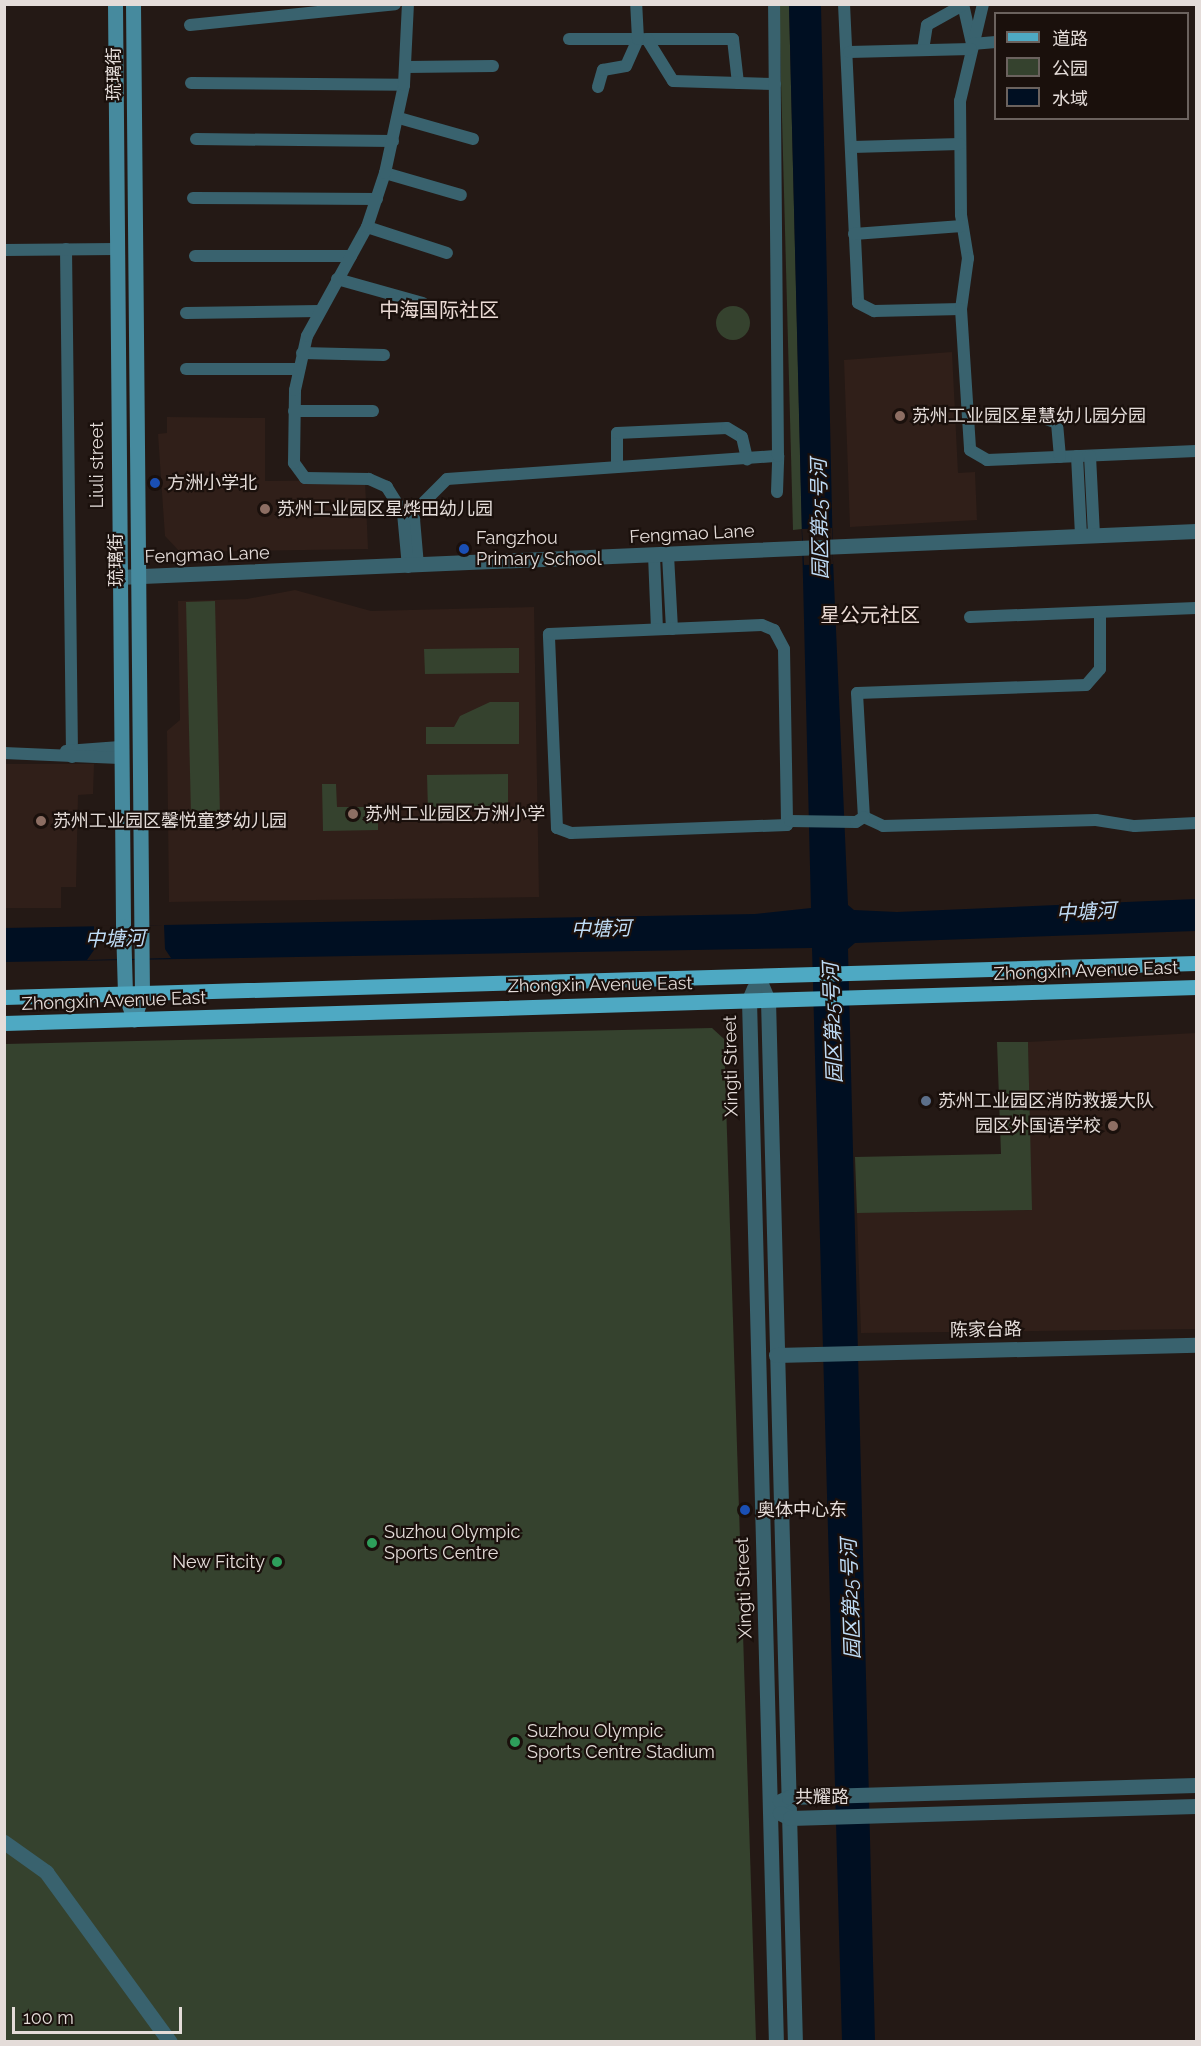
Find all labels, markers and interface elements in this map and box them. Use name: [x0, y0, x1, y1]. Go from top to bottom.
legend: [994, 12, 1189, 120]
text: 道路: [1052, 28, 1088, 49]
street label: 琉璃街: [103, 47, 125, 101]
text: 公园: [1052, 58, 1088, 79]
text: 水域: [1052, 88, 1088, 109]
district label: 中海国际社区: [379, 298, 499, 322]
place label: 苏州工业园区星慧幼儿园分园: [912, 405, 1146, 427]
marker: 苏州工业园区星慧幼儿园分园: [893, 409, 907, 423]
street label: Liuli street: [86, 422, 108, 508]
water label: 园区第25号河: [807, 459, 833, 579]
place label: 方洲小学北: [167, 472, 257, 494]
marker: 方洲小学北: [148, 476, 162, 490]
place label: 苏州工业园区星烨田幼儿园: [277, 498, 493, 520]
marker: 苏州工业园区星烨田幼儿园: [258, 502, 272, 516]
street label: Fengmao Lane: [629, 520, 755, 548]
place label: Fangzhou Primary School: [476, 528, 602, 570]
street label: 琉璃街: [105, 533, 127, 587]
street label: Fengmao Lane: [144, 542, 270, 568]
marker: Fangzhou Primary School: [457, 542, 471, 556]
district label: 星公元社区: [820, 603, 920, 627]
place label: 苏州工业园区方洲小学: [365, 803, 545, 825]
marker: 苏州工业园区方洲小学: [346, 807, 360, 821]
place label: 苏州工业园区馨悦童梦幼儿园: [53, 810, 287, 832]
marker: 苏州工业园区馨悦童梦幼儿园: [34, 814, 48, 828]
water label: 中塘河: [1055, 898, 1117, 926]
water label: 中塘河: [571, 916, 631, 942]
water label: 中塘河: [85, 926, 145, 952]
street label: Zhongxin Avenue East: [993, 957, 1179, 985]
water label: 园区第25号河: [819, 962, 847, 1084]
street label: Zhongxin Avenue East: [507, 973, 693, 997]
street label: Zhongxin Avenue East: [21, 987, 207, 1015]
street label: Xingti Street: [719, 1015, 743, 1117]
place label: 苏州工业园区消防救援大队: [938, 1090, 1154, 1112]
marker: 苏州工业园区消防救援大队: [919, 1094, 933, 1108]
place label: 园区外国语学校: [975, 1115, 1101, 1137]
marker: 园区外国语学校: [1106, 1119, 1120, 1133]
street label: 陈家台路: [950, 1319, 1022, 1341]
place label: 奥体中心东: [757, 1499, 847, 1521]
marker: 奥体中心东: [738, 1503, 752, 1517]
place label: Suzhou Olympic Sports Centre: [384, 1522, 520, 1564]
marker: Suzhou Olympic Sports Centre: [365, 1536, 379, 1550]
street label: Xingti Street: [731, 1537, 757, 1639]
water label: 园区第25号河: [837, 1538, 865, 1660]
place label: New Fitcity: [172, 1551, 265, 1573]
marker: New Fitcity: [270, 1555, 284, 1569]
place label: Suzhou Olympic Sports Centre Stadium: [527, 1721, 715, 1764]
marker: Suzhou Olympic Sports Centre Stadium: [508, 1735, 522, 1749]
street label: 共耀路: [795, 1786, 849, 1808]
scale bar: [15, 1995, 184, 2033]
text: 100 m: [23, 2007, 74, 2028]

